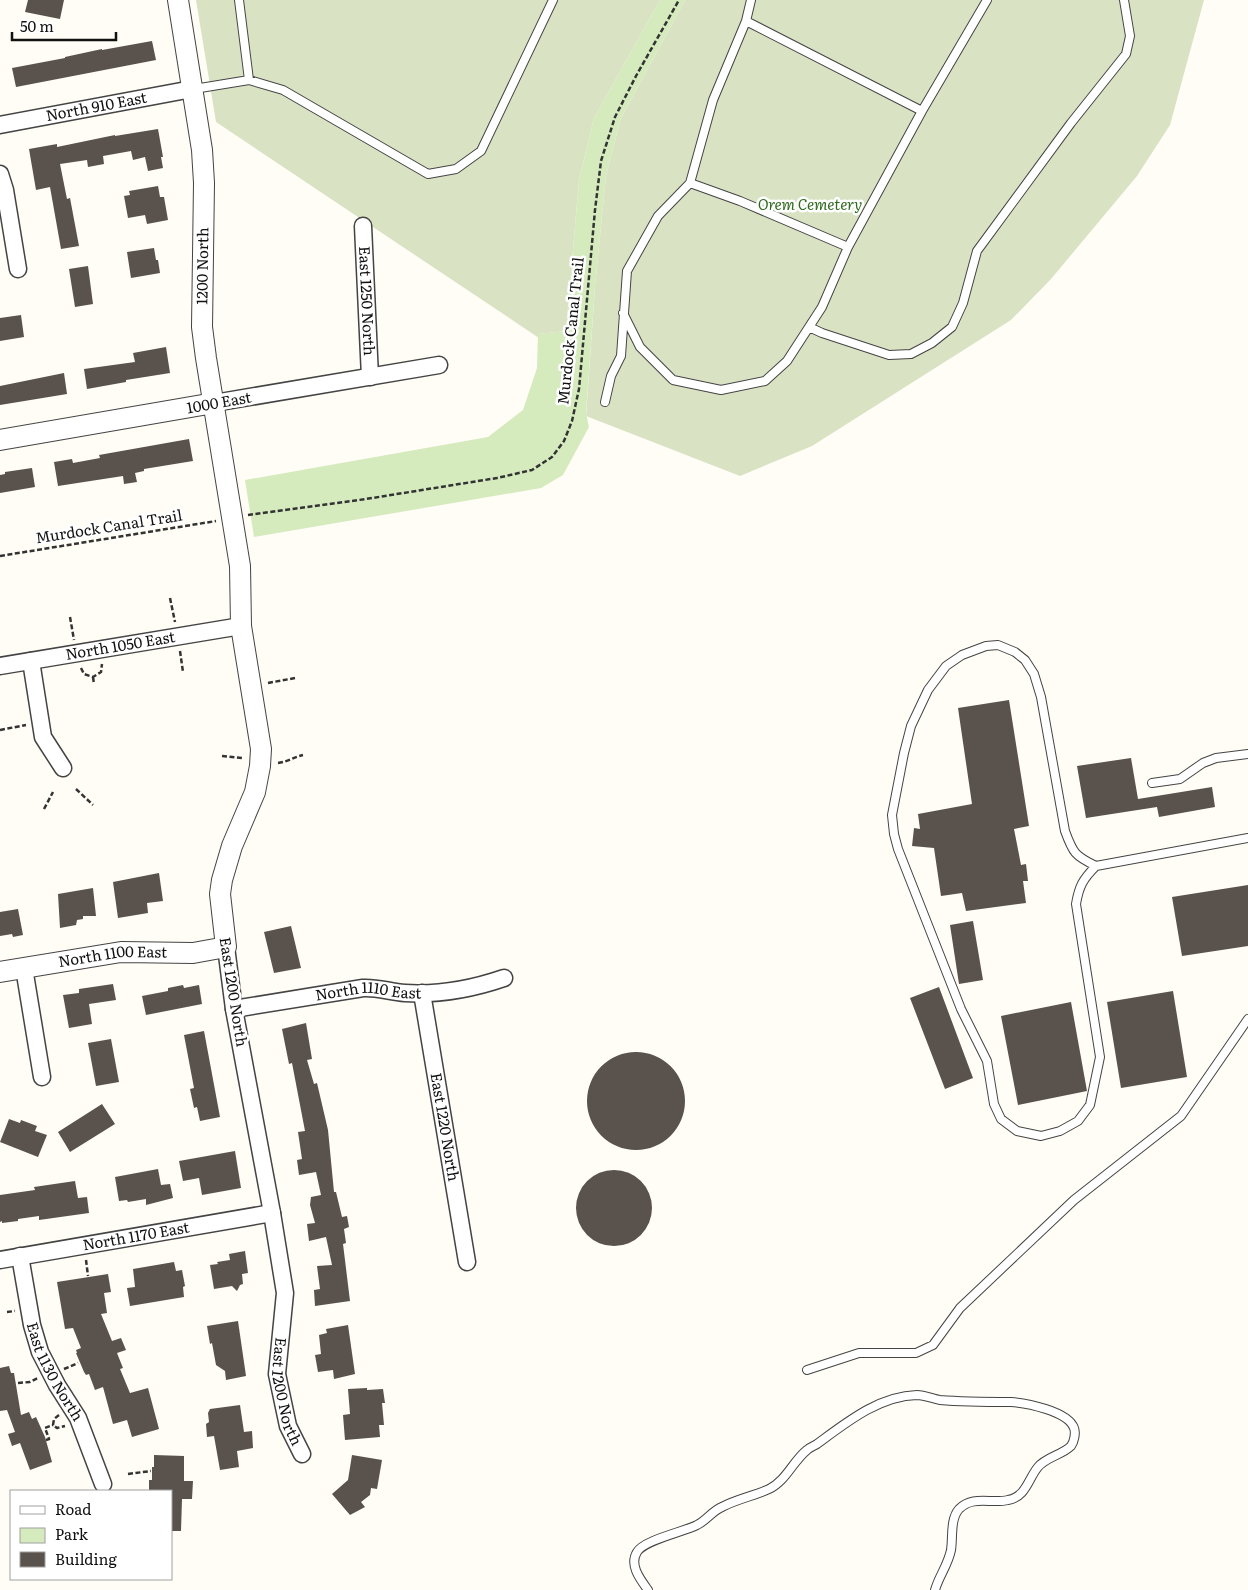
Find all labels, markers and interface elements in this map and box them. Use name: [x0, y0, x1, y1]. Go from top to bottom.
scale bar: [12, 10, 116, 42]
text: 50 m: [20, 14, 54, 37]
street label: North 910 East: [44, 85, 148, 126]
park label: Orem Cemetery: [758, 192, 862, 215]
street label: 1200 North: [189, 227, 213, 305]
street label: East 1250 North: [354, 245, 382, 356]
street label: Murdock Canal Trail: [550, 256, 589, 406]
street label: 1000 East: [185, 385, 253, 419]
street label: Murdock Canal Trail: [34, 503, 184, 548]
street label: North 1050 East: [64, 624, 177, 665]
street label: East 1200 North: [214, 935, 255, 1048]
street label: North 1100 East: [56, 938, 167, 972]
street label: North 1110 East: [313, 975, 421, 1006]
street label: East 1220 North: [426, 1071, 466, 1183]
street label: North 1170 East: [81, 1215, 191, 1256]
street label: East 1130 North: [22, 1319, 90, 1425]
street label: East 1200 North: [267, 1336, 309, 1449]
legend: [10, 1490, 172, 1580]
text: Road: [55, 1497, 91, 1520]
text: Park: [55, 1522, 89, 1545]
text: Building: [55, 1547, 117, 1570]

